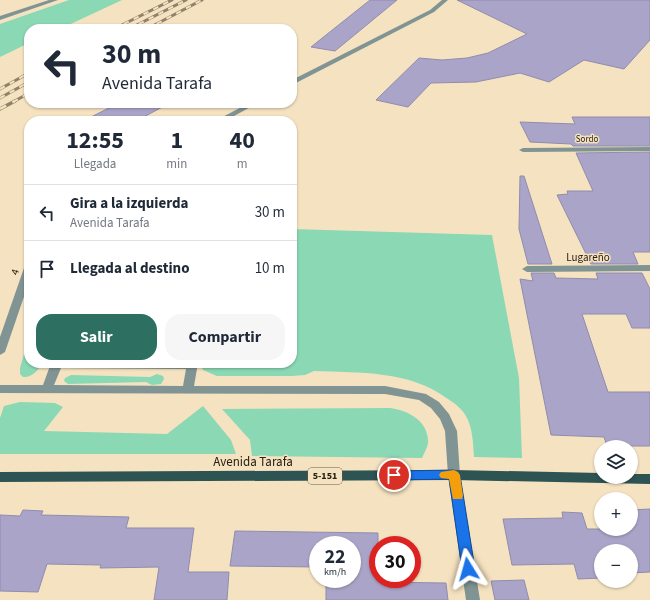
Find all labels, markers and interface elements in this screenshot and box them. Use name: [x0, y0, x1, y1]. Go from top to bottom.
text: 30 m: [102, 34, 161, 74]
icon: left: [36, 40, 88, 92]
text: Avenida Tarafa: [102, 71, 212, 96]
text: 12:55: [66, 123, 124, 158]
text: 1: [170, 123, 183, 158]
text: 40: [229, 123, 255, 158]
street label: Sordo: [576, 133, 598, 146]
text: Llegada: [74, 155, 116, 173]
text: min: [166, 155, 187, 173]
text: m: [237, 155, 248, 173]
text: Gira a la izquierda: [70, 193, 189, 214]
icon: left: [36, 202, 58, 224]
text: 30 m: [255, 202, 285, 223]
text: Avenida Tarafa: [70, 214, 150, 232]
street label: Lugareño: [566, 250, 610, 265]
icon: arrive: [36, 258, 58, 280]
text: Llegada al destino: [70, 258, 190, 279]
text: 10 m: [255, 258, 285, 279]
street label: 4: [7, 266, 23, 277]
button: Salir: [36, 314, 157, 360]
button: Compartir: [165, 314, 285, 360]
map controls: [594, 440, 638, 588]
button: layers: [594, 440, 638, 484]
street label: Avenida Tarafa: [213, 453, 293, 471]
pin: [377, 458, 411, 492]
icon: arrive: [383, 464, 405, 486]
road number: 5-151: [308, 468, 342, 484]
button: +: [594, 492, 638, 536]
speed limit sign: 30: [369, 536, 421, 588]
text: 22: [324, 543, 346, 571]
button: −: [594, 544, 638, 588]
position arrow: [447, 548, 489, 590]
text: km/h: [324, 565, 346, 579]

